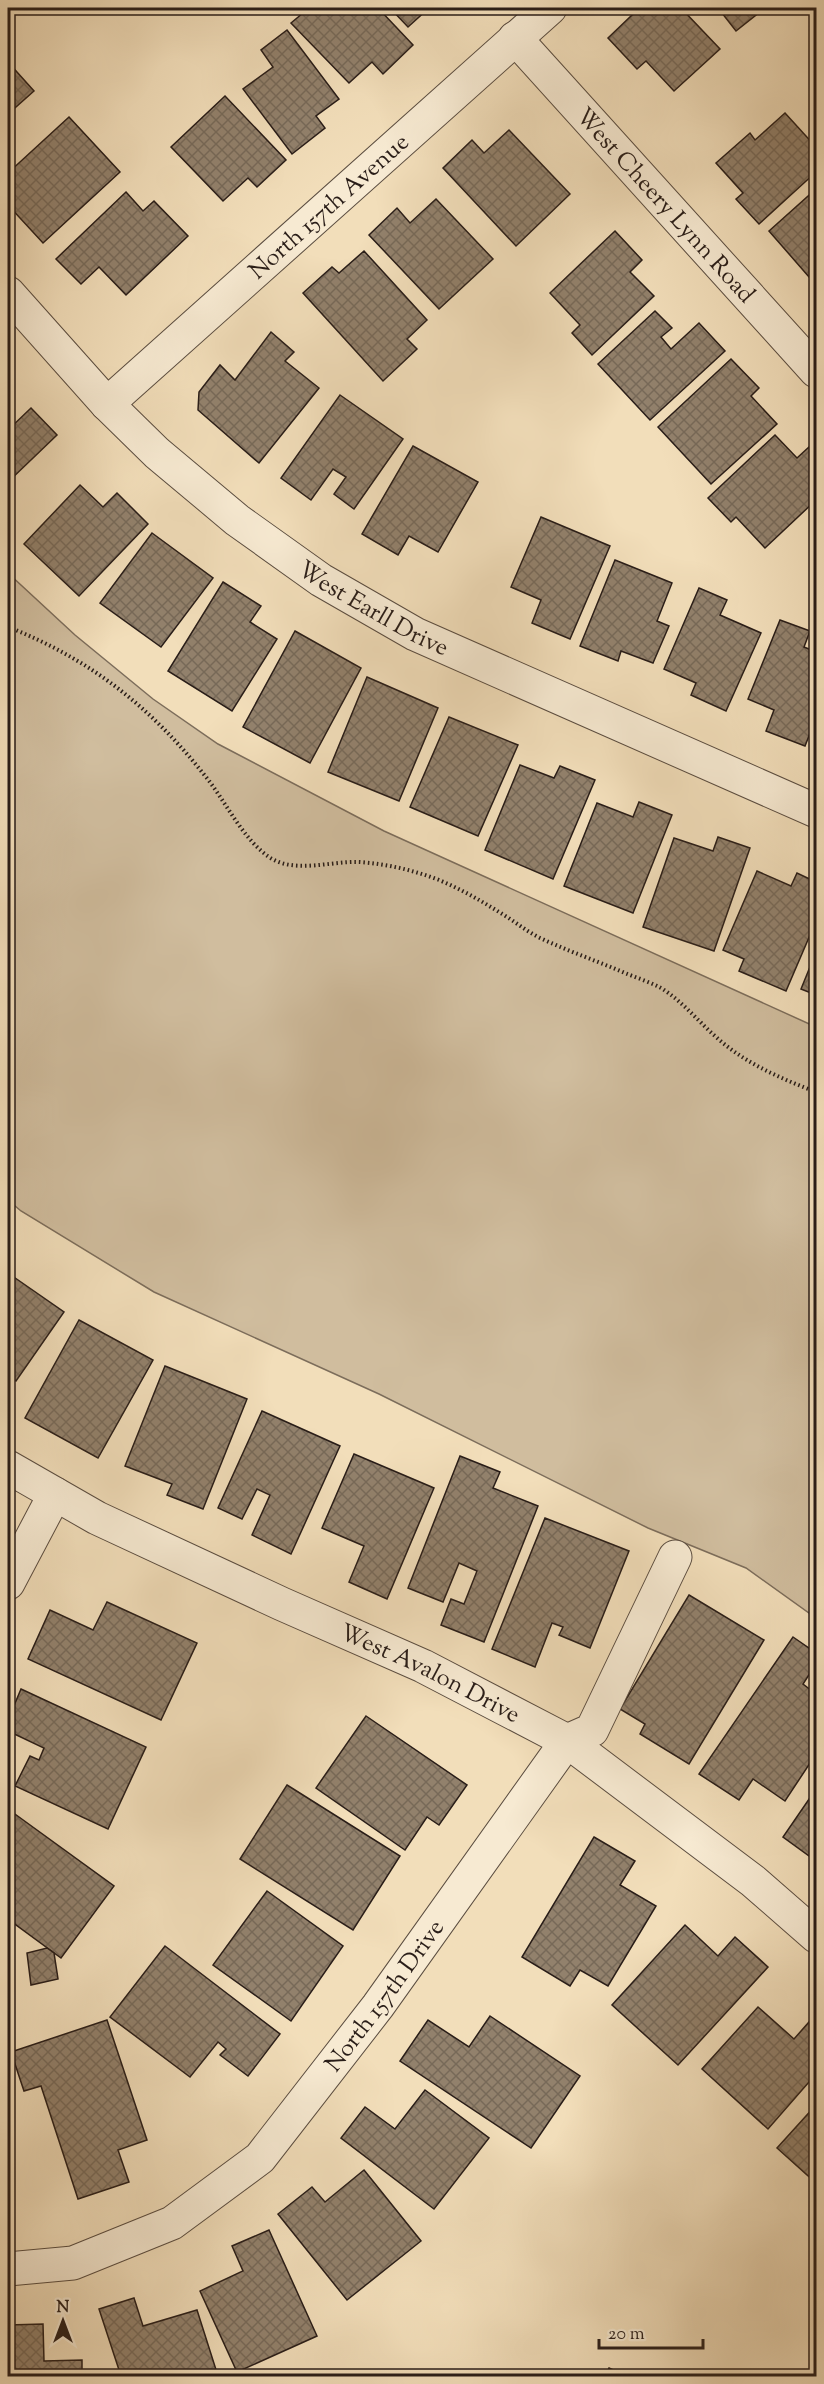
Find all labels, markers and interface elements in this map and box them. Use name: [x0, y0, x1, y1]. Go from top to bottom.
street label: West Cheery Lynn Road: [567, 101, 762, 312]
street label: North 157th Avenue: [242, 127, 417, 288]
street label: West Earll Drive: [290, 553, 454, 666]
street label: West Avalon Drive: [334, 1616, 526, 1733]
street label: North 157th Drive: [318, 1913, 453, 2080]
north arrow: [33, 2291, 93, 2351]
text: N: [57, 2297, 70, 2320]
scale bar: [599, 2312, 702, 2350]
text: 20 m: [608, 2322, 645, 2348]

